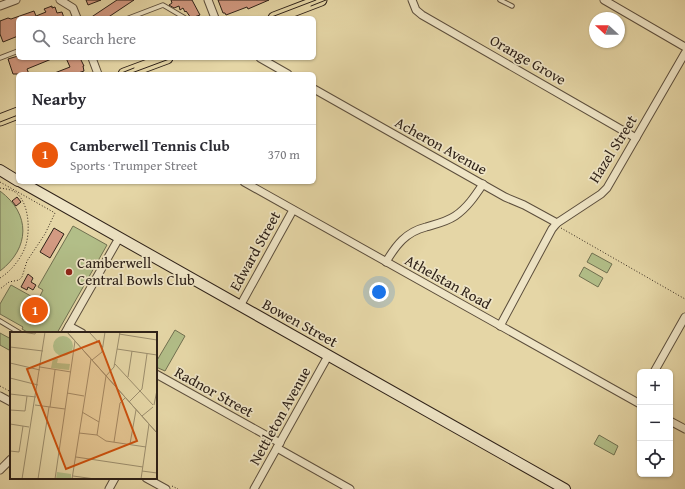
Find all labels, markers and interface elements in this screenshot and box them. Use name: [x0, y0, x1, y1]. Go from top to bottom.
north arrow: [589, 12, 625, 48]
search box: [16, 16, 316, 60]
icon: search: [30, 27, 52, 49]
text: Search here: [62, 28, 136, 49]
street label: Orange Grove: [486, 29, 570, 90]
text: Nearby: [32, 86, 86, 111]
street label: Hazel Street: [584, 110, 642, 187]
street label: Acheron Avenue: [391, 112, 491, 180]
text: Camberwell Tennis Club: [70, 135, 230, 156]
text: 1: [42, 145, 48, 164]
text: 370 m: [268, 145, 300, 164]
text: Sports · Trumper Street: [70, 156, 198, 175]
street label: Edward Street: [224, 206, 286, 295]
street label: Athelstan Road: [401, 249, 495, 314]
place label: Camberwell Central Bowls Club: [77, 252, 195, 290]
marker: Camberwell Central Bowls Club: [64, 267, 74, 277]
your location: [369, 282, 389, 302]
street label: Bowen Street: [259, 293, 342, 352]
pin: 1: [22, 295, 48, 325]
inset map: [10, 332, 157, 479]
street label: Radnor Street: [171, 361, 258, 422]
street label: Nettleton Avenue: [244, 363, 315, 469]
map controls: [637, 369, 673, 477]
button: +: [637, 369, 673, 405]
button: −: [637, 405, 673, 441]
button: locate: [637, 441, 673, 477]

